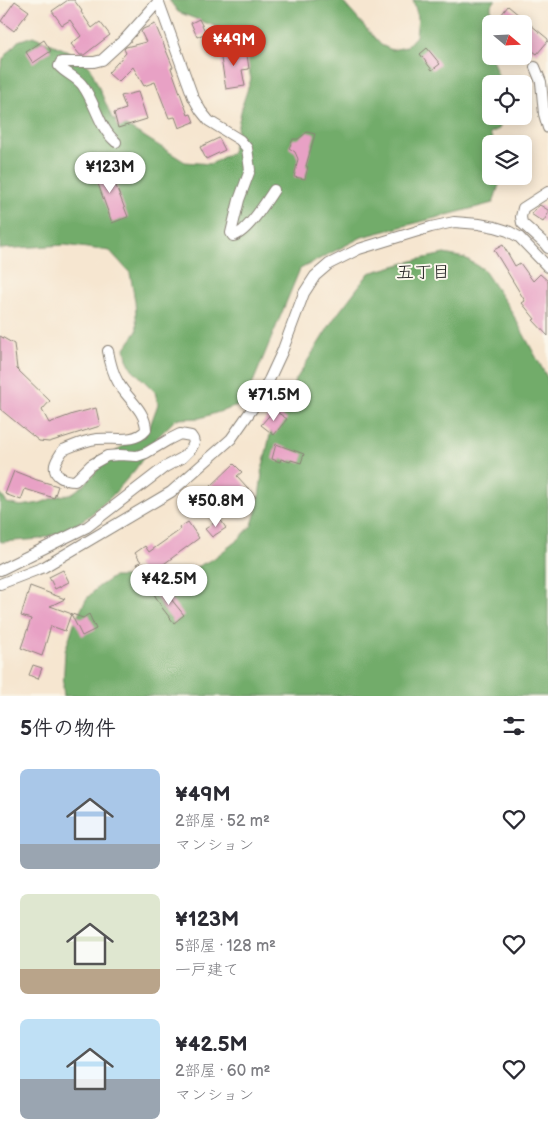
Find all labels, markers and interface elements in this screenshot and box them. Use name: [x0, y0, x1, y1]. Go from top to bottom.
north arrow: [482, 15, 532, 65]
map controls: [482, 15, 532, 185]
pin: ¥49M: [204, 24, 264, 67]
text: ¥49M: [213, 31, 255, 50]
button: locate: [482, 75, 532, 125]
button: layers: [482, 135, 532, 185]
pin: ¥123M: [75, 152, 145, 194]
text: ¥123M: [86, 158, 134, 177]
district label: 五丁目: [396, 262, 450, 283]
pin: ¥71.5M: [233, 380, 315, 422]
text: ¥71.5M: [248, 386, 300, 405]
pin: ¥50.8M: [175, 486, 257, 528]
text: ¥50.8M: [188, 492, 244, 511]
pin: ¥42.5M: [128, 564, 210, 606]
text: ¥42.5M: [141, 570, 197, 589]
icon: filters: [500, 712, 528, 740]
text: 5件の物件: [20, 716, 116, 741]
text: ¥49M: [175, 782, 231, 807]
icon: home: [60, 789, 120, 849]
icon: heart: [500, 805, 528, 833]
text: 2部屋 · 52 m²: [175, 812, 270, 831]
text: マンション: [175, 836, 254, 855]
text: ¥123M: [175, 907, 239, 932]
icon: home: [60, 914, 120, 974]
icon: heart: [500, 930, 528, 958]
text: 5部屋 · 128 m²: [175, 937, 276, 956]
text: 一戸建て: [175, 961, 239, 980]
text: ¥42.5M: [175, 1032, 248, 1057]
icon: home: [60, 1039, 120, 1099]
icon: heart: [500, 1055, 528, 1083]
text: 2部屋 · 60 m²: [175, 1062, 271, 1081]
text: マンション: [175, 1086, 254, 1105]

